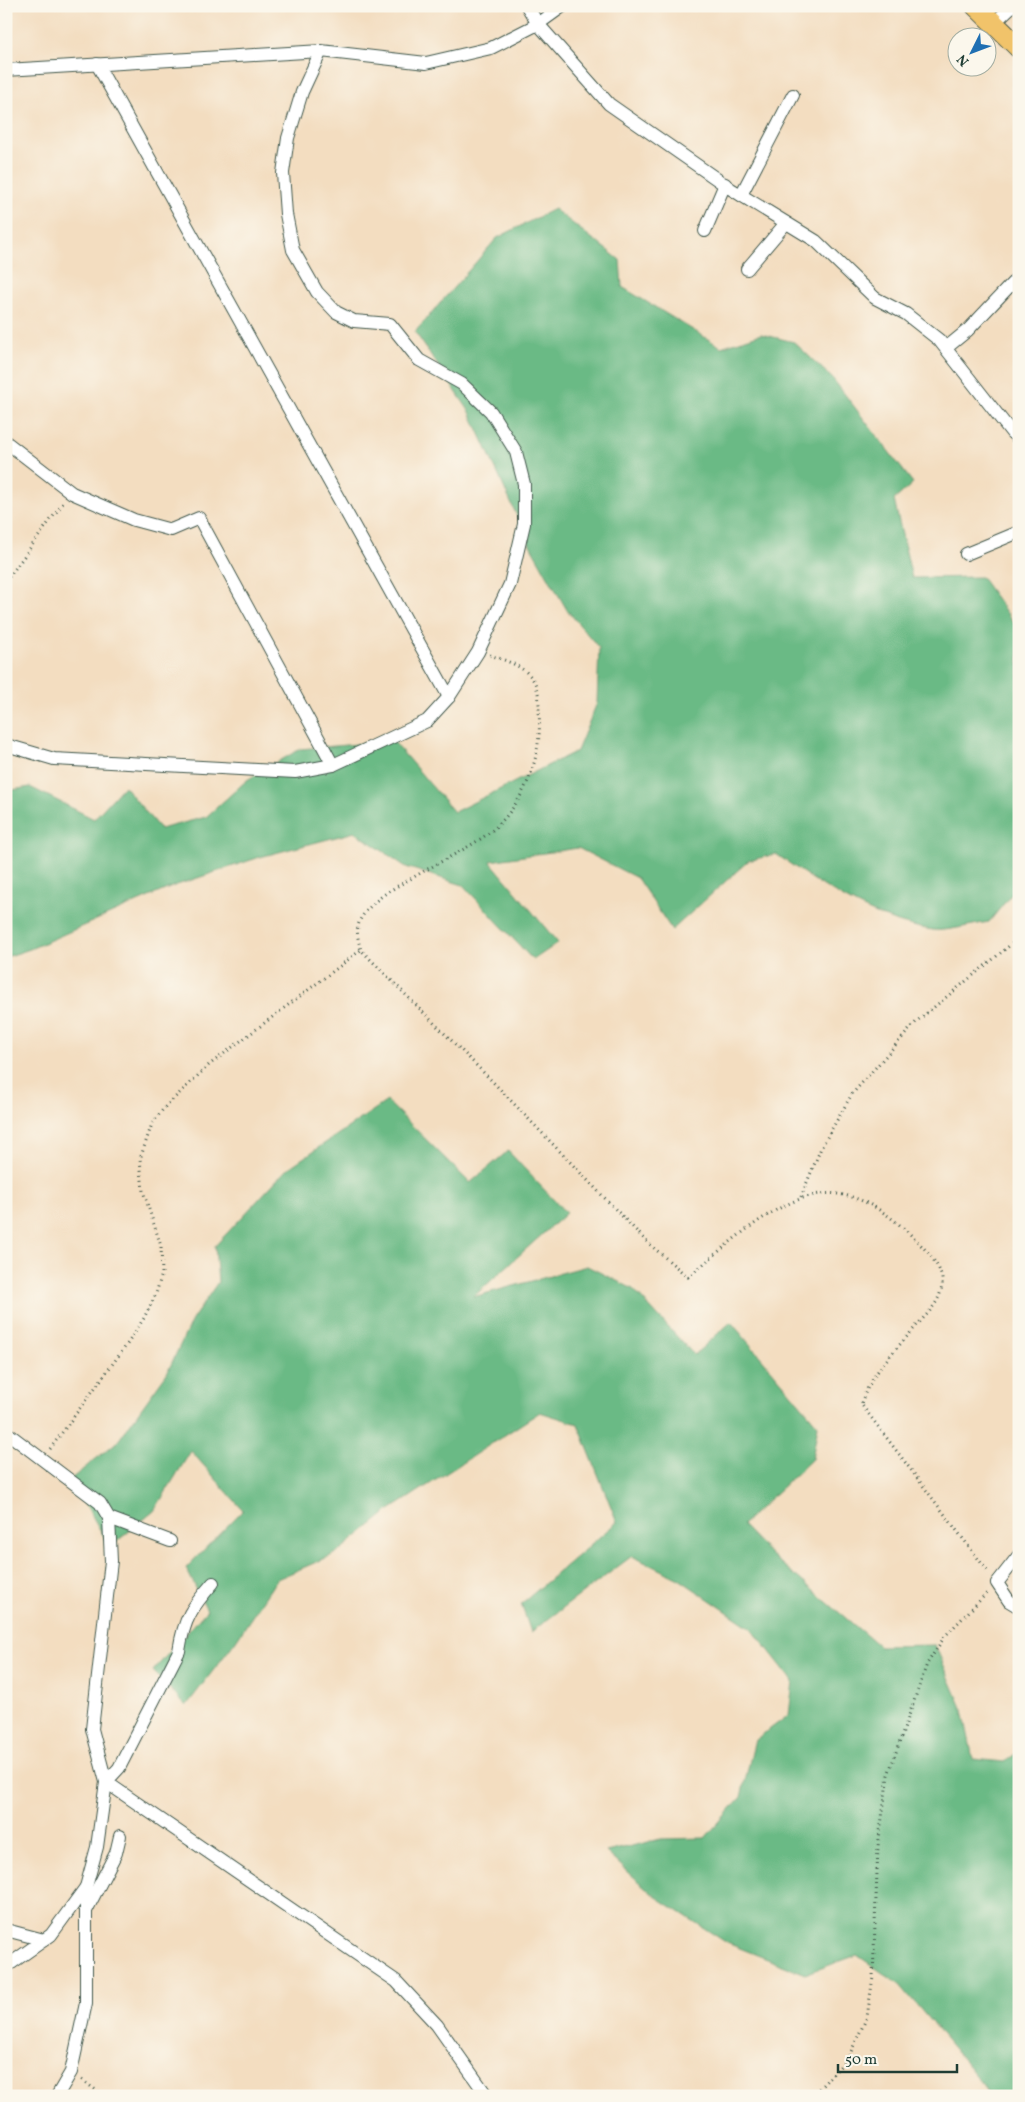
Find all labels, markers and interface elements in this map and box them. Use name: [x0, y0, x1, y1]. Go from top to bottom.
north arrow: [948, 28, 998, 78]
text: N: [953, 50, 974, 70]
scale bar: [838, 2042, 956, 2074]
text: 50 m: [845, 2050, 877, 2071]

